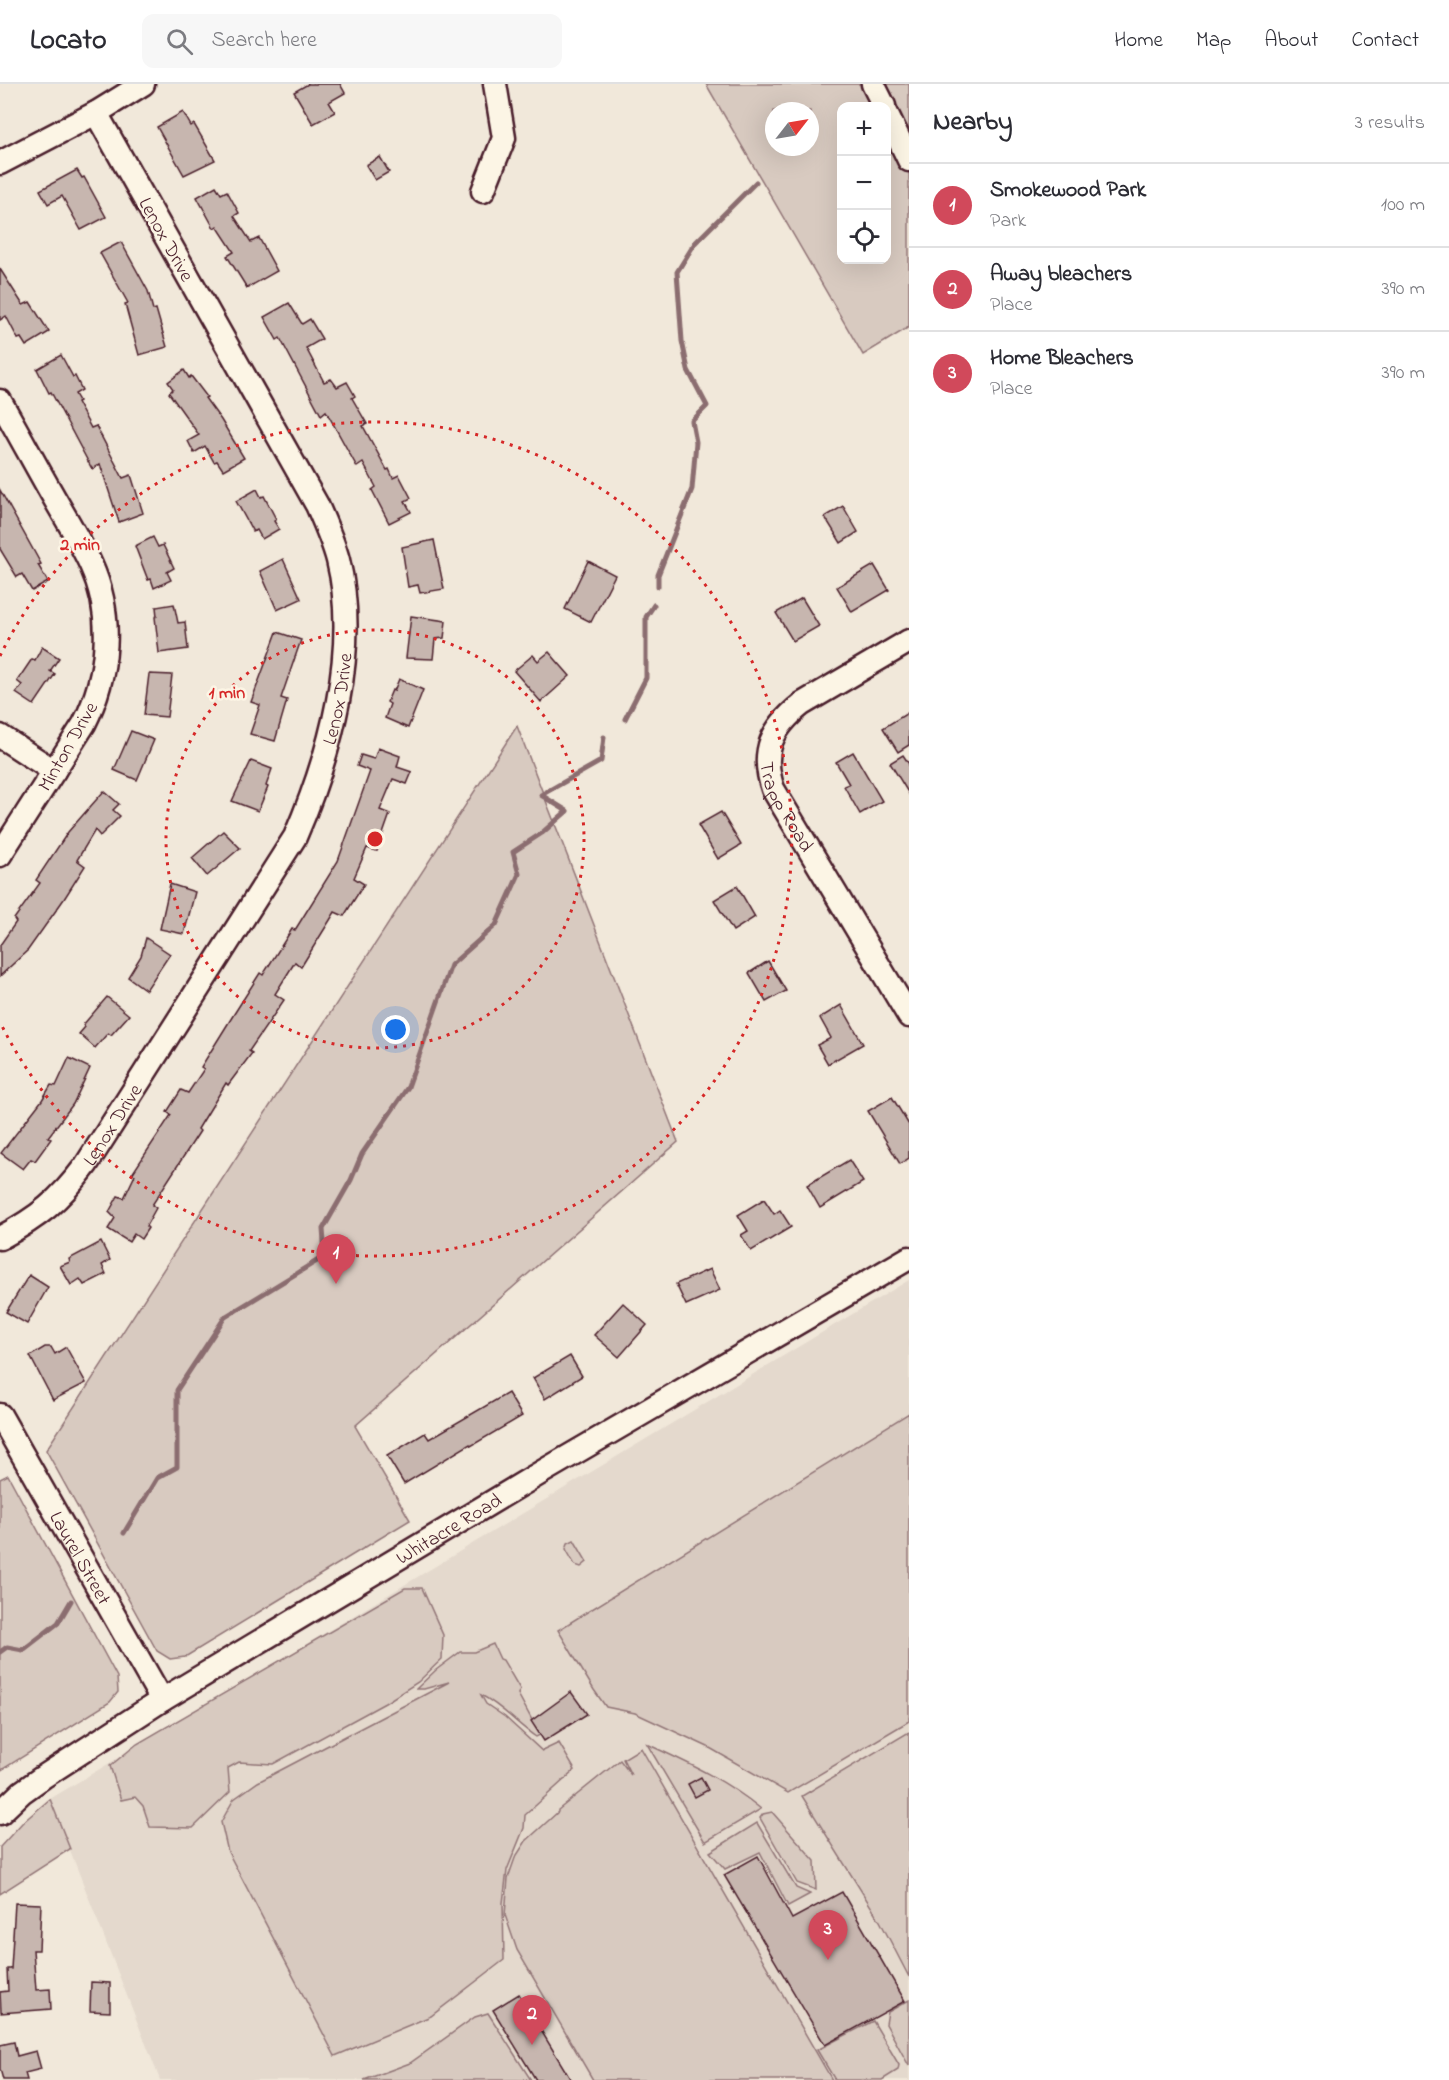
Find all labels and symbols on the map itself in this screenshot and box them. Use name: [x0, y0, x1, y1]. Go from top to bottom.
north arrow: [765, 102, 819, 156]
street label: Lenox Drive: [130, 193, 200, 288]
text: 2 min: [59, 533, 100, 559]
street label: Lenox Drive: [316, 652, 361, 748]
text: 1 min: [209, 681, 245, 707]
street label: Minton Drive: [32, 697, 107, 798]
street label: Trapp Road: [751, 760, 820, 858]
centre of rings: [365, 829, 385, 849]
your location: [381, 1015, 410, 1044]
street label: Lenox Drive: [77, 1079, 151, 1173]
pin: 1: [316, 1234, 356, 1284]
street label: Whitacre Road: [391, 1487, 508, 1573]
street label: Laurel Street: [41, 1507, 117, 1611]
pin: 3: [808, 1910, 848, 1960]
pin: 2: [512, 1996, 552, 2045]

